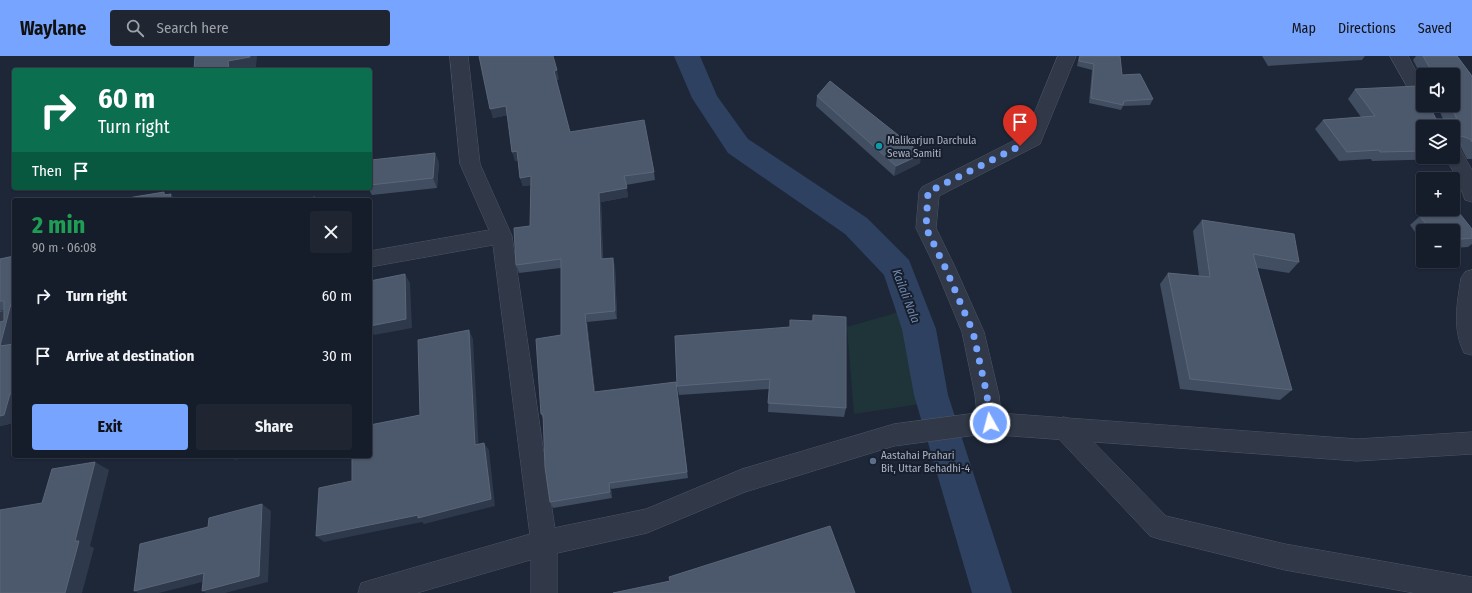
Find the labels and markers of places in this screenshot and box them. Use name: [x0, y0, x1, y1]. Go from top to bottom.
pin: [1003, 105, 1037, 146]
place label: Malikarjun Darchula Sewa Samiti: [887, 134, 976, 160]
marker: Malikarjun Darchula Sewa Samiti: [874, 141, 884, 151]
place label: Aastahai Prahari Bit, Uttar Behadhi-4: [881, 449, 971, 475]
marker: Aastahai Prahari Bit, Uttar Behadhi-4: [868, 456, 878, 466]

